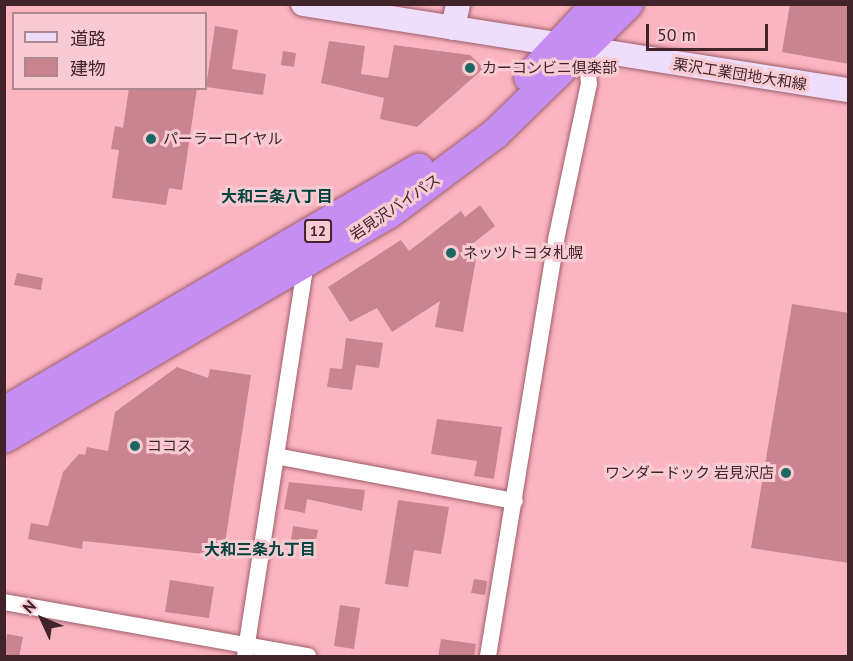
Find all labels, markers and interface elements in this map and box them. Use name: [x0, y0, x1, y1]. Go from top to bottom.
legend: [12, 12, 207, 90]
scale bar: [649, 12, 770, 50]
text: 50 m: [657, 23, 696, 46]
text: 道路: [70, 27, 106, 50]
street label: 栗沢工業団地大和線: [672, 55, 808, 93]
text: 建物: [70, 57, 106, 80]
place label: カーコンビニ倶楽部: [482, 59, 617, 77]
marker: カーコンビニ倶楽部: [463, 61, 477, 75]
place label: パーラーロイヤル: [163, 130, 283, 148]
marker: パーラーロイヤル: [144, 132, 158, 146]
street label: 岩見沢バイパス: [346, 170, 444, 244]
district label: 大和三条八丁目: [221, 186, 333, 206]
road number: 12: [303, 220, 333, 242]
place label: ネッツトヨタ札幌: [463, 244, 583, 262]
marker: ネッツトヨタ札幌: [444, 246, 458, 260]
place label: ココス: [147, 437, 192, 455]
marker: ココス: [128, 439, 142, 453]
place label: ワンダードック 岩見沢店: [605, 464, 774, 482]
marker: ワンダードック 岩見沢店: [779, 466, 793, 480]
district label: 大和三条九丁目: [204, 539, 316, 559]
north arrow: [12, 589, 72, 649]
text: N: [18, 596, 40, 617]

